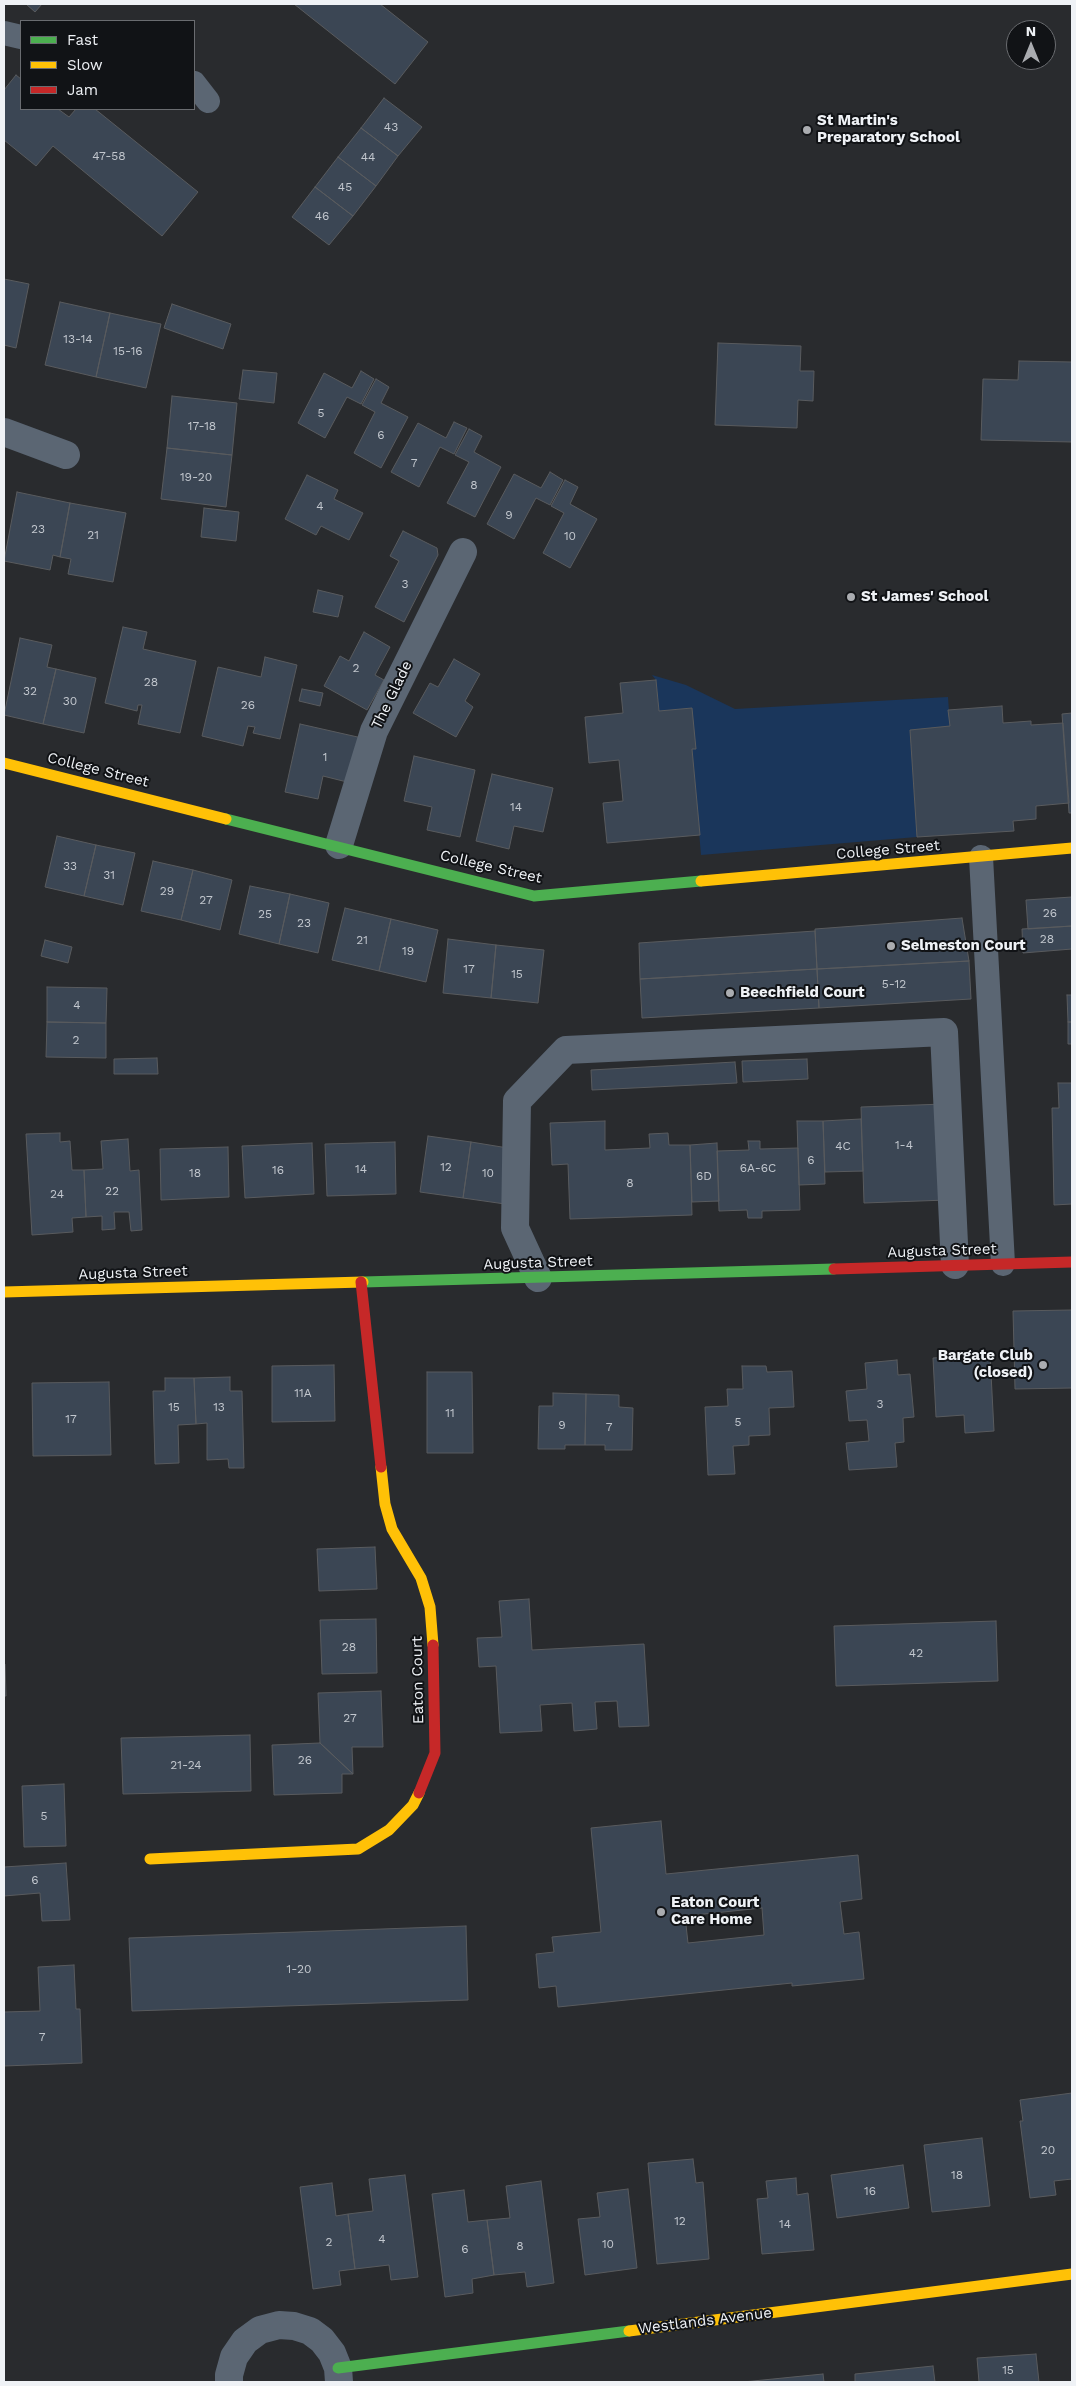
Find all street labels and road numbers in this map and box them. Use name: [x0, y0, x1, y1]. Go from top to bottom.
street label: The Glade: [368, 658, 416, 732]
street label: College Street: [45, 749, 151, 791]
street label: College Street: [835, 837, 941, 863]
street label: College Street: [438, 847, 544, 887]
street label: Augusta Street: [887, 1240, 997, 1262]
street label: Augusta Street: [483, 1252, 593, 1274]
street label: Augusta Street: [78, 1262, 188, 1284]
street label: Eaton Court: [408, 1636, 428, 1724]
street label: Westlands Avenue: [637, 2304, 773, 2338]

